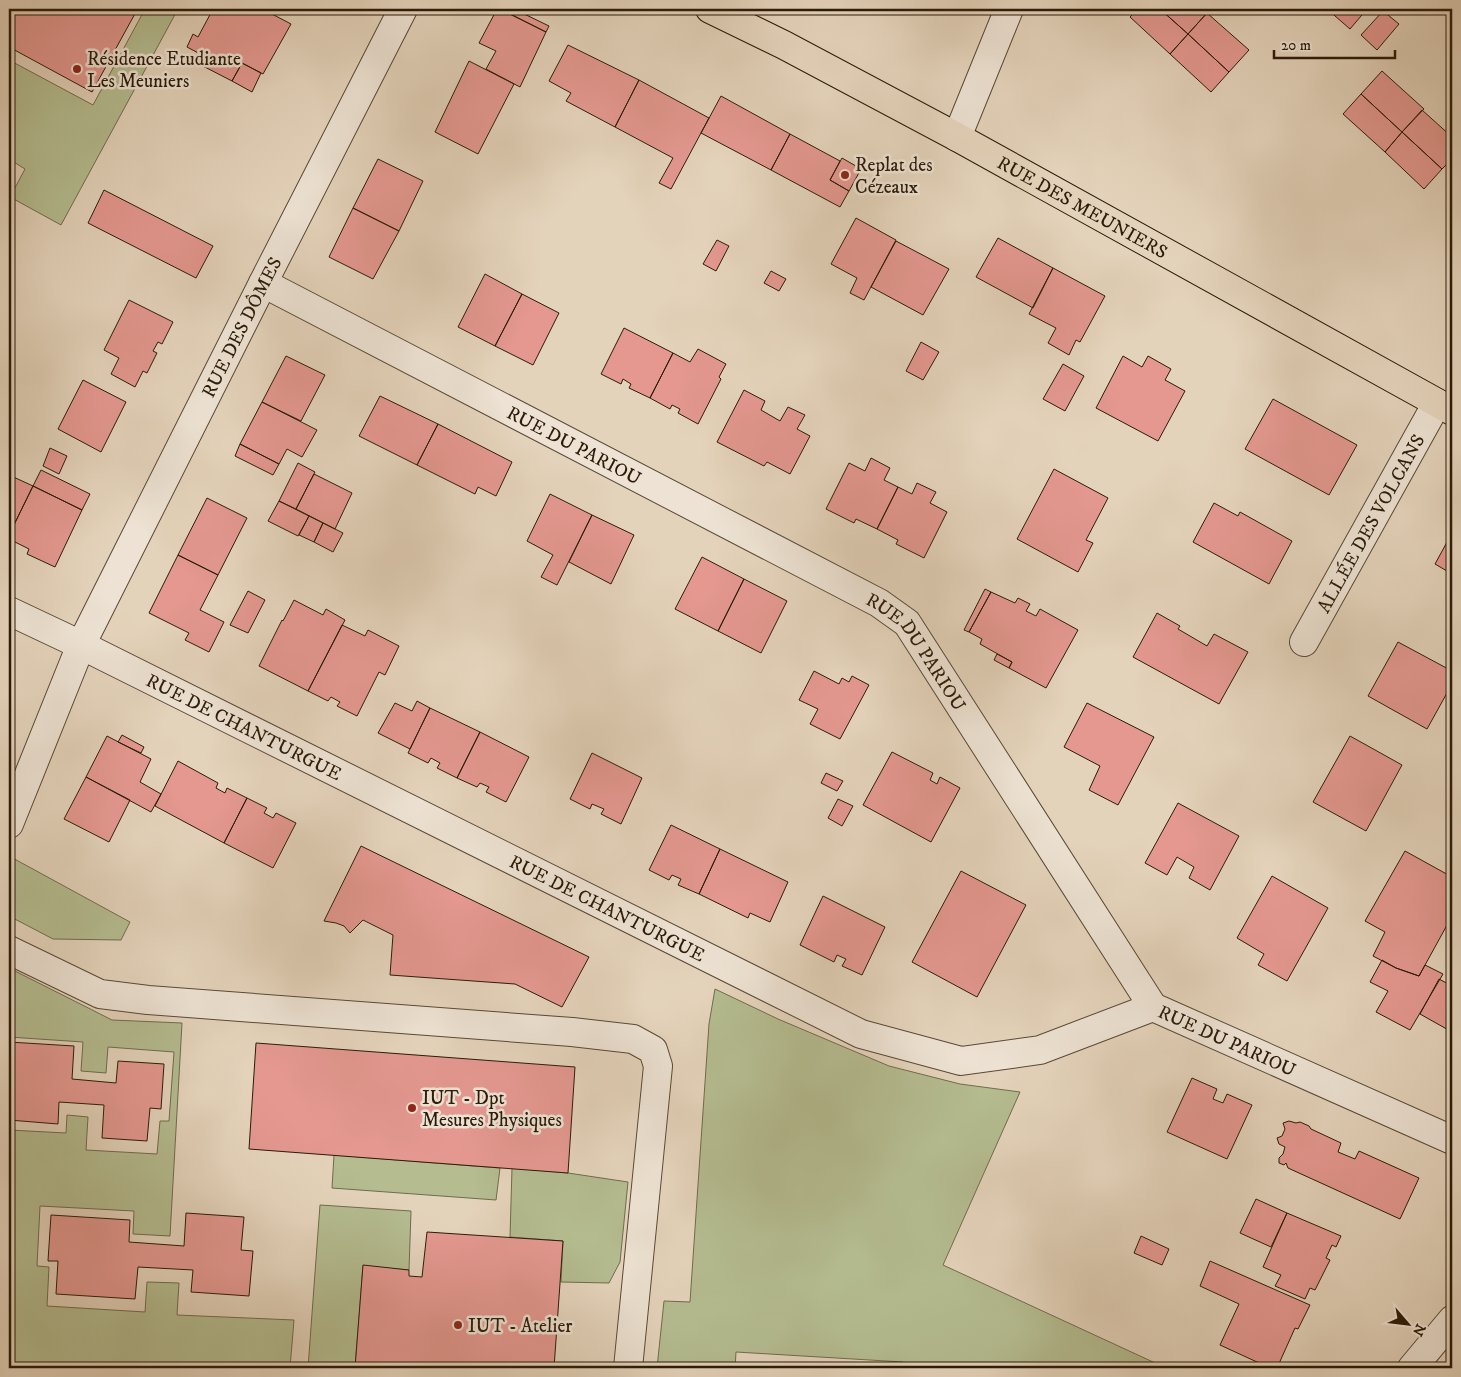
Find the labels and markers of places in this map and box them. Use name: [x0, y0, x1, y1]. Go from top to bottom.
place label: Résidence Etudiante Les Meuniers: [87, 48, 241, 93]
marker: Résidence Etudiante Les Meuniers: [71, 63, 83, 75]
place label: Replat des Cézeaux: [855, 154, 932, 199]
marker: Replat des Cézeaux: [839, 169, 851, 181]
place label: IUT - Dpt Mesures Physiques: [422, 1087, 562, 1133]
marker: IUT - Dpt Mesures Physiques: [406, 1102, 418, 1114]
place label: IUT - Atelier: [468, 1315, 572, 1338]
marker: IUT - Atelier: [452, 1319, 464, 1331]

